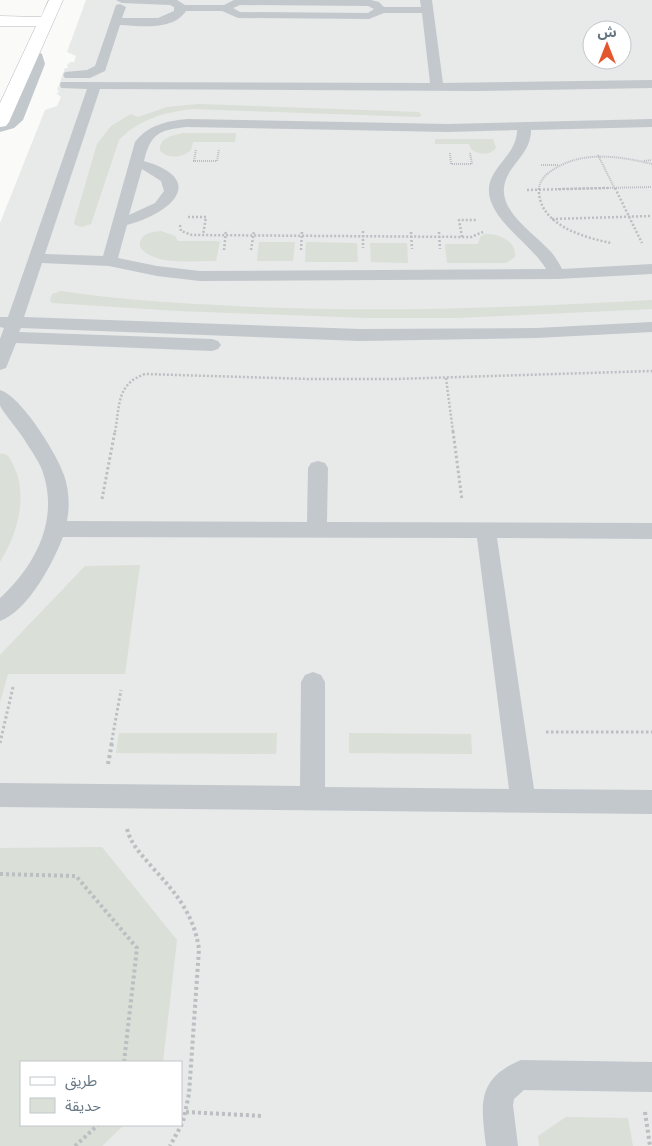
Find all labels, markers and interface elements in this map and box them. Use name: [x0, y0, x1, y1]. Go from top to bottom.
north arrow: [582, 20, 632, 70]
text: ش: [597, 23, 617, 41]
legend: [20, 1061, 182, 1126]
text: طريق: [65, 1070, 97, 1091]
text: حديقة: [65, 1095, 101, 1116]

